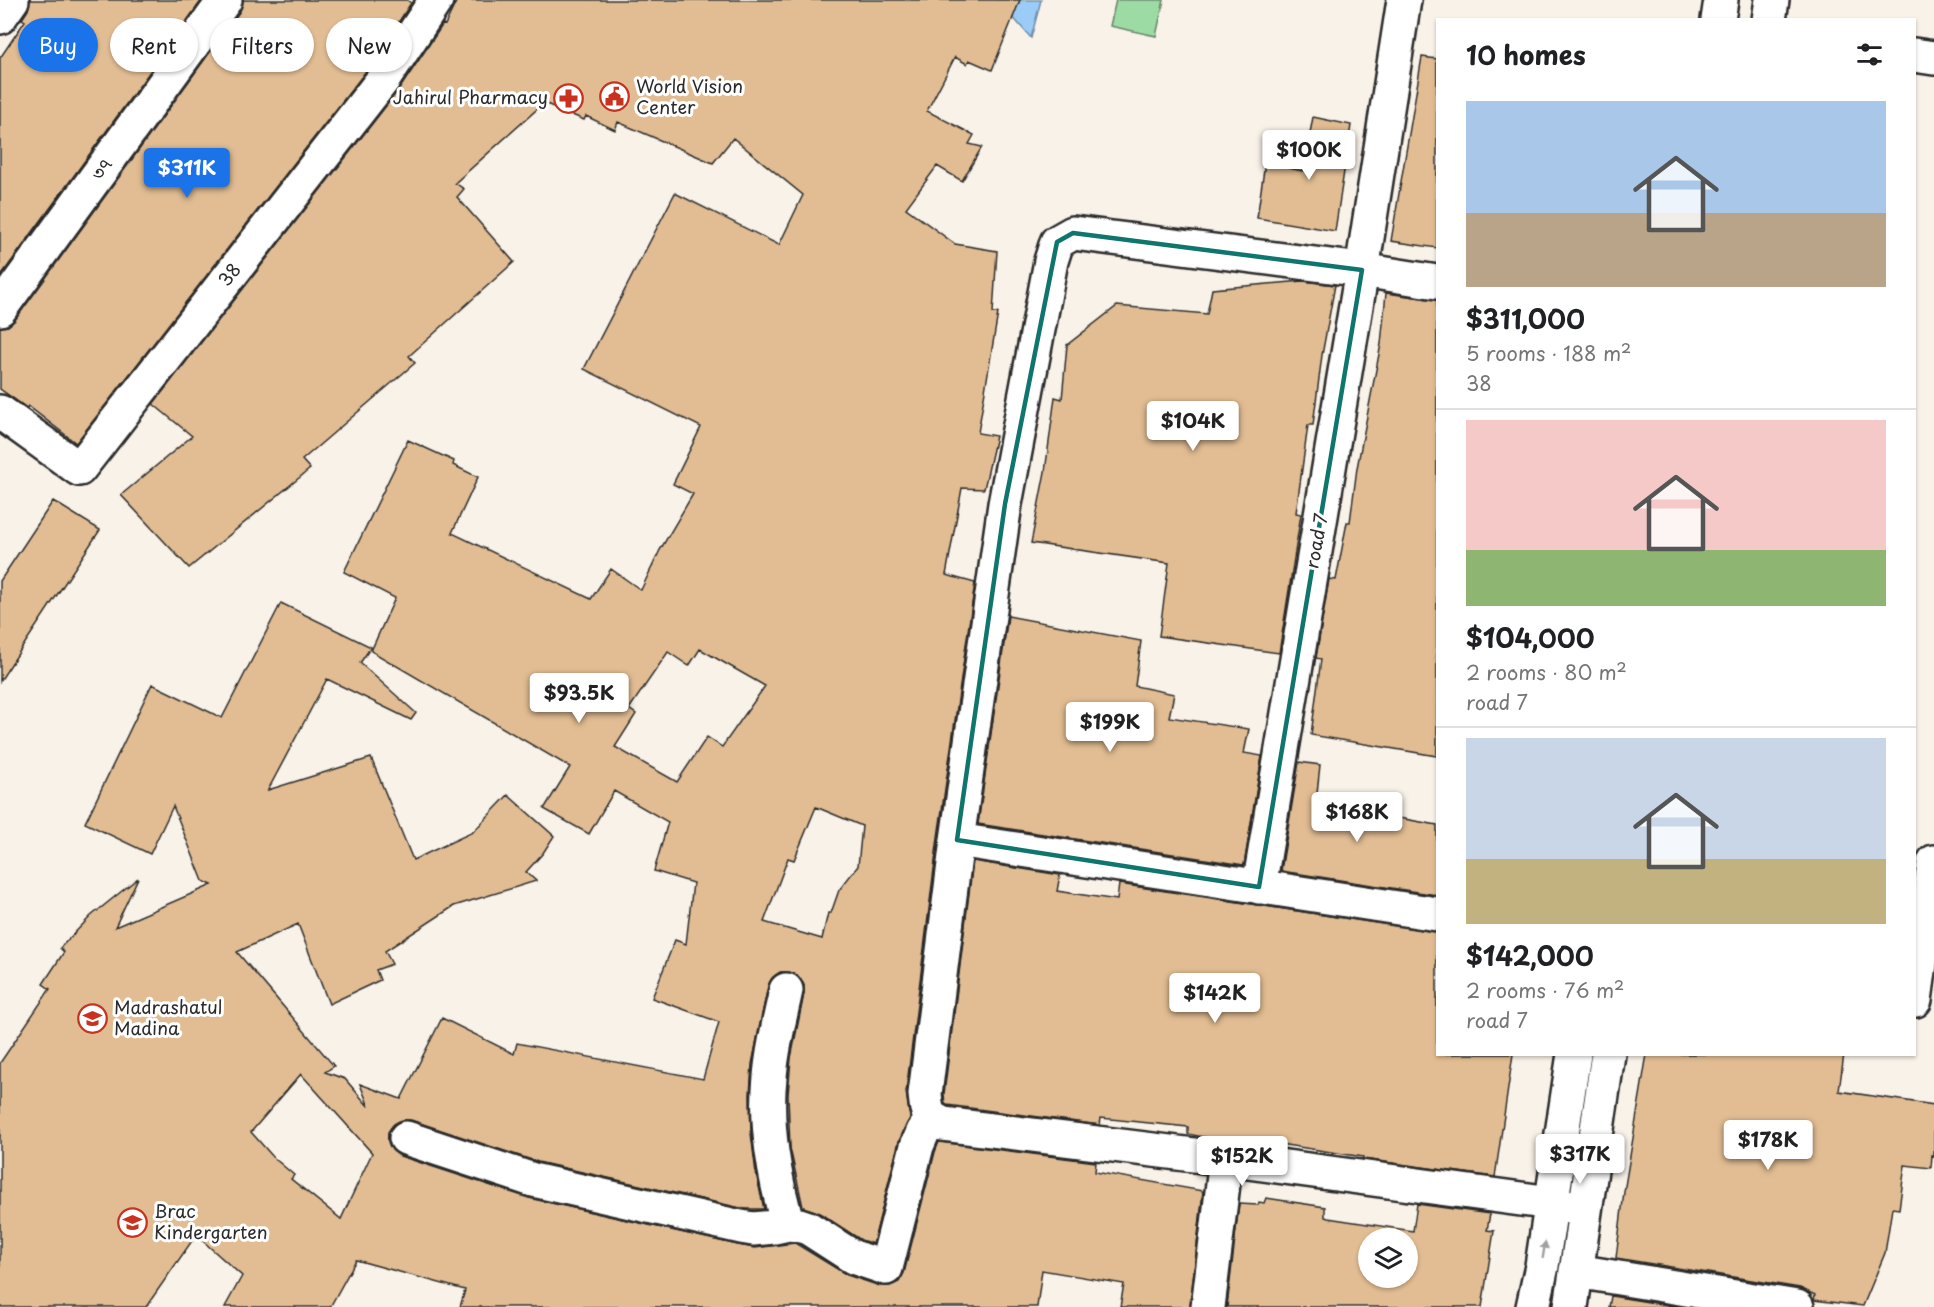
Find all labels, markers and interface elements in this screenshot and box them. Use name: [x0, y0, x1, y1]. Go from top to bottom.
chip: Buy: [18, 18, 98, 72]
chip: Rent: [110, 18, 198, 72]
chip: Filters: [210, 18, 314, 72]
chip: New: [326, 18, 412, 72]
text: 10 homes: [1466, 35, 1586, 74]
icon: filters: [1853, 38, 1886, 71]
place label: World Vision Center: [636, 72, 743, 120]
public building icon: World Vision Center: [599, 81, 631, 113]
pharmacy icon: Jahirul Pharmacy: [553, 82, 585, 114]
place label: Jahirul Pharmacy: [393, 83, 548, 110]
pin: $100K: [1267, 130, 1351, 181]
text: $100K: [1276, 134, 1342, 164]
icon: home: [1622, 140, 1730, 248]
pin: $311K: [145, 148, 229, 199]
street label: ৩৭: [84, 152, 118, 185]
text: $311K: [158, 152, 216, 182]
street label: 38: [211, 257, 247, 292]
text: $311,000: [1466, 299, 1585, 338]
text: 5 rooms · 188 m²: [1466, 338, 1631, 368]
text: 38: [1466, 368, 1492, 398]
pin: $104K: [1151, 401, 1235, 452]
text: $104K: [1161, 405, 1225, 435]
icon: home: [1622, 459, 1730, 567]
street label: road 7: [1297, 511, 1334, 570]
text: $104,000: [1466, 618, 1595, 657]
text: 2 rooms · 80 m²: [1466, 657, 1627, 687]
pin: $93.5K: [530, 673, 628, 724]
text: $93.5K: [544, 677, 614, 707]
text: road 7: [1466, 687, 1528, 717]
pin: $199K: [1068, 702, 1152, 753]
text: $199K: [1080, 706, 1140, 736]
icon: home: [1622, 777, 1730, 885]
pin: $168K: [1315, 792, 1399, 843]
text: $168K: [1325, 796, 1389, 826]
text: $142,000: [1466, 936, 1594, 975]
pin: $142K: [1173, 973, 1257, 1024]
text: 2 rooms · 76 m²: [1466, 975, 1624, 1005]
text: $142K: [1183, 977, 1247, 1007]
place label: Madrashatul Madina: [114, 993, 222, 1041]
school or university icon: Madrashatul Madina: [77, 1002, 109, 1034]
text: road 7: [1466, 1005, 1528, 1035]
pin: $178K: [1726, 1120, 1810, 1171]
text: $178K: [1738, 1124, 1798, 1154]
pin: $317K: [1538, 1134, 1622, 1185]
pin: $152K: [1200, 1136, 1284, 1187]
text: $317K: [1550, 1138, 1610, 1168]
text: $152K: [1211, 1140, 1273, 1170]
place label: Brac Kindergarten: [154, 1197, 268, 1245]
school or university icon: Brac Kindergarten: [117, 1206, 149, 1238]
map controls: [1358, 1228, 1418, 1288]
button: layers: [1358, 1228, 1418, 1288]
one-way arrow: [1540, 1240, 1549, 1259]

